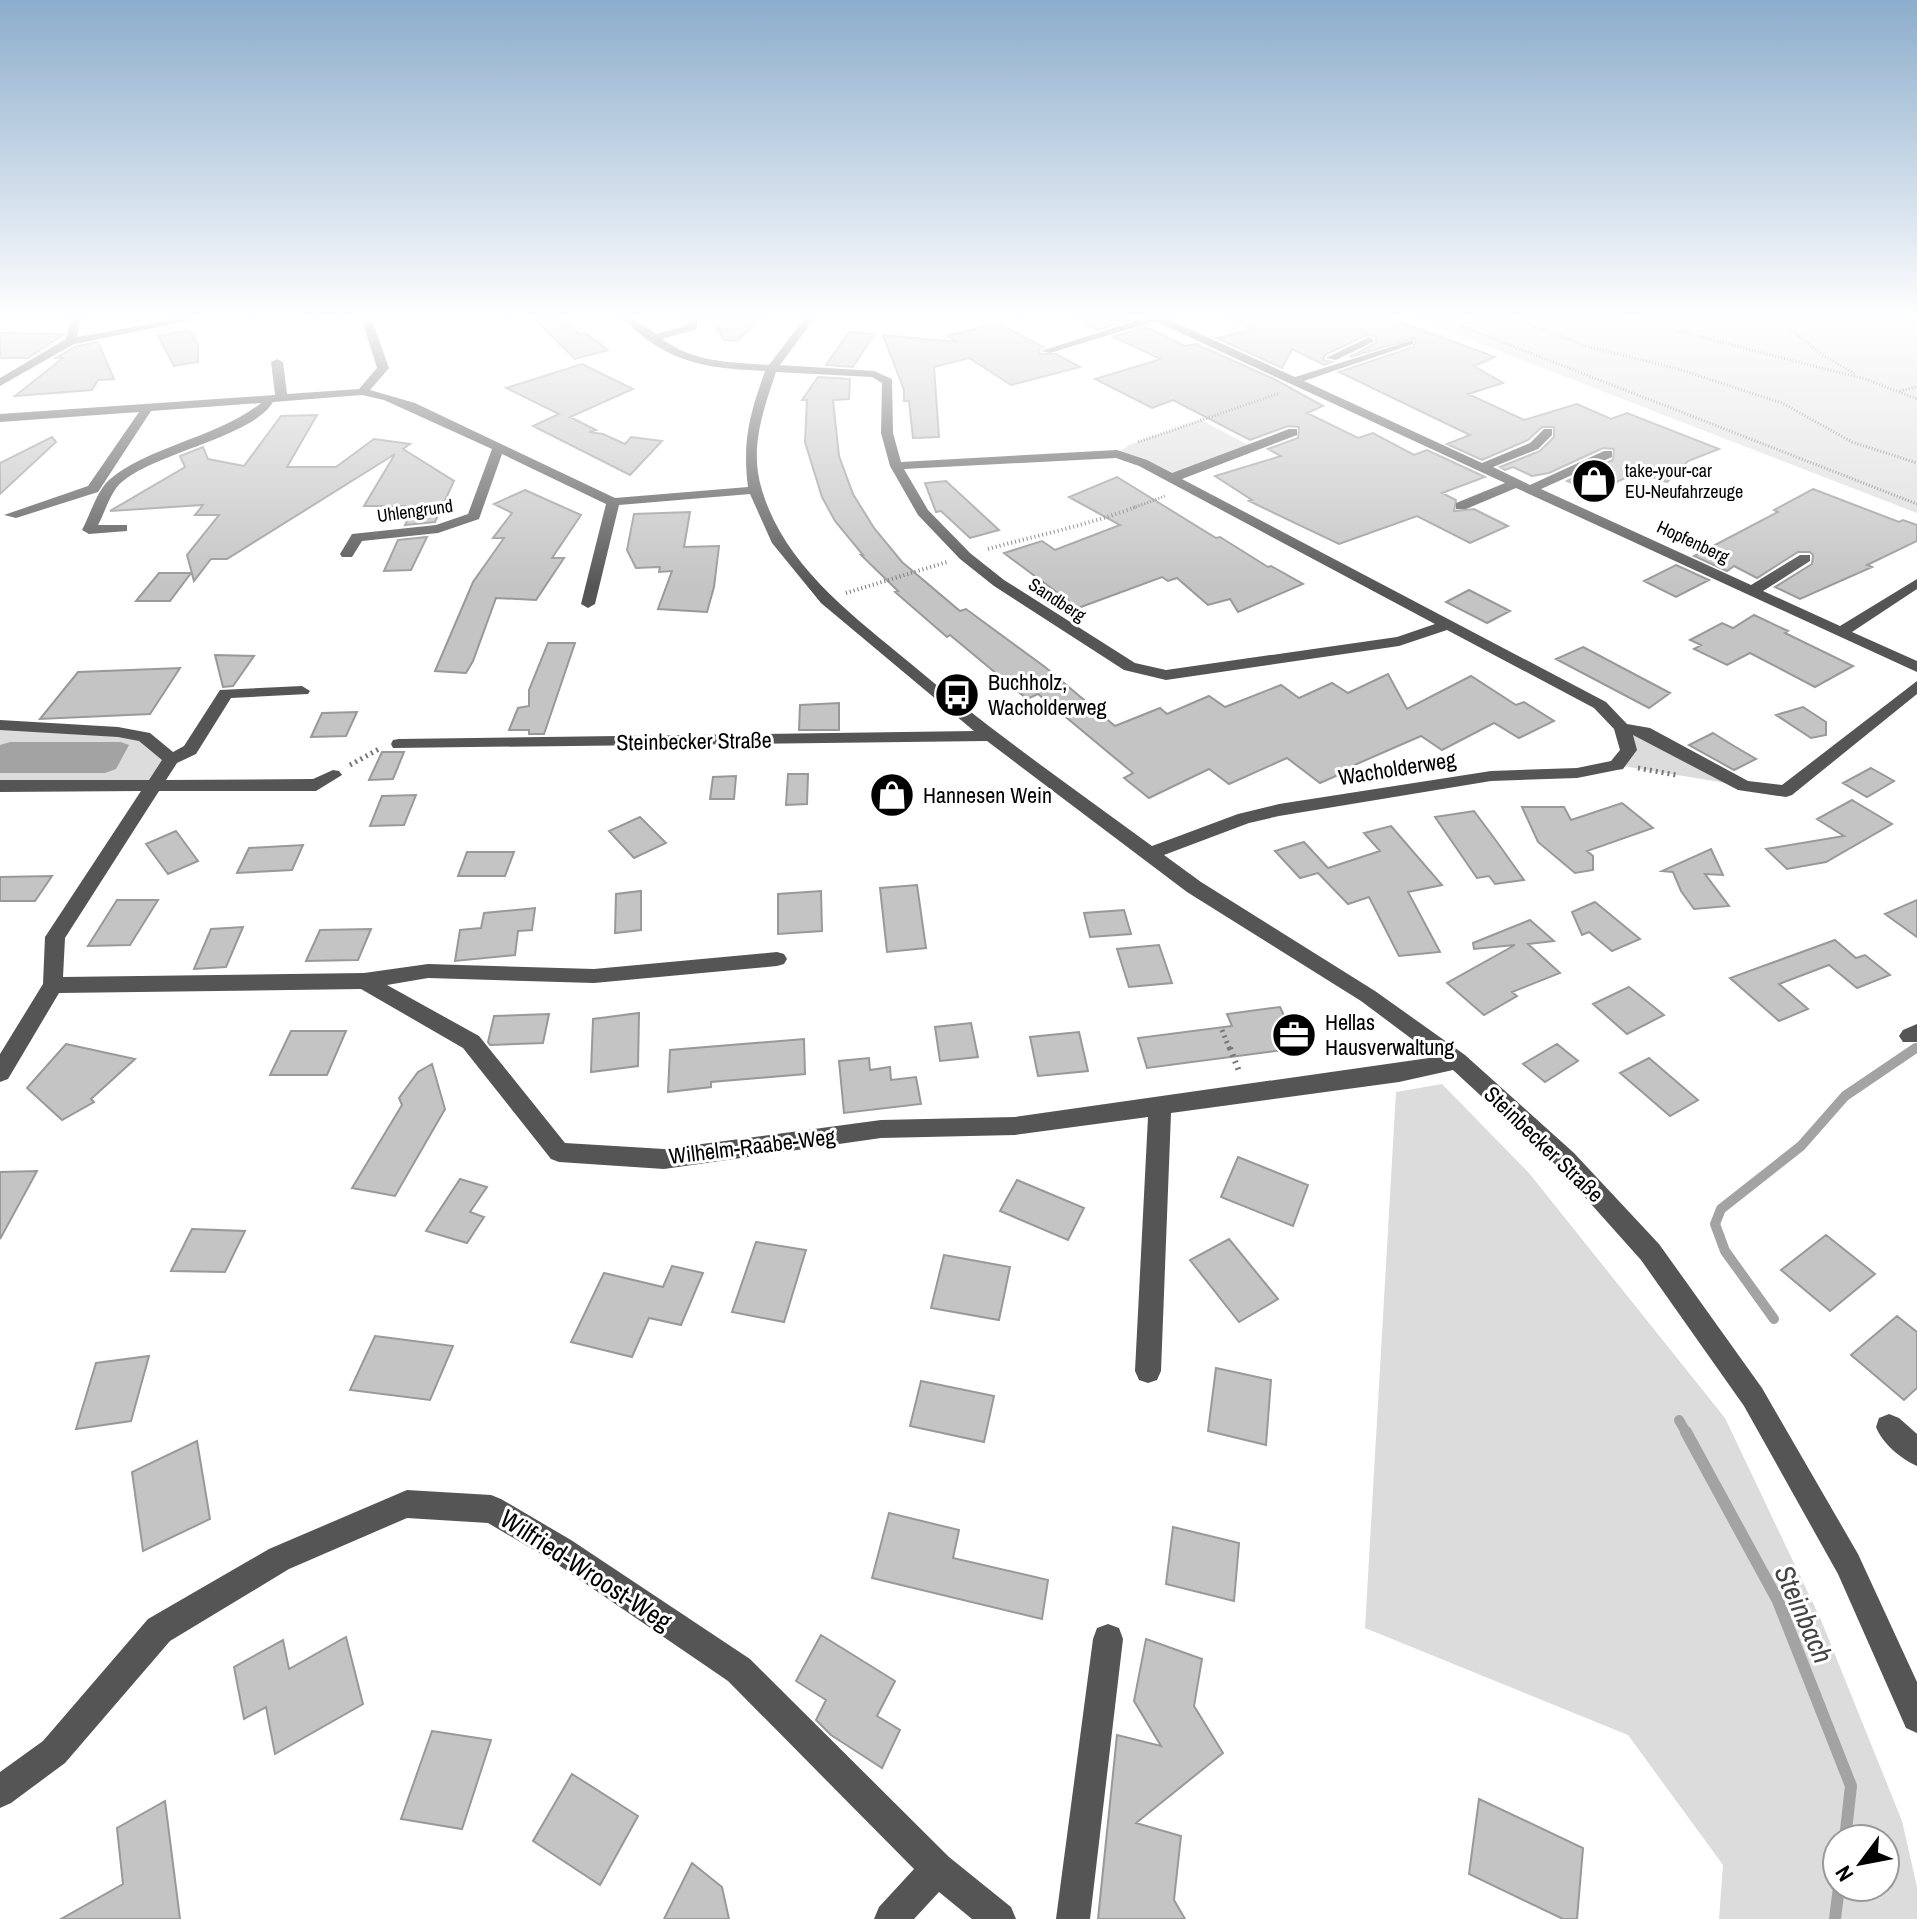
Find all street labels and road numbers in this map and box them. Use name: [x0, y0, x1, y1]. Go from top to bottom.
street label: Uhlengrund: [375, 493, 454, 528]
street label: Hopfenberg: [1653, 514, 1734, 570]
street label: Sandberg: [1024, 572, 1092, 628]
street label: Steinbecker Straße: [616, 725, 772, 757]
street label: Wacholderweg: [1336, 744, 1458, 792]
street label: Steinbecker Straße: [1478, 1079, 1610, 1209]
street label: Wilhelm-Raabe-Weg: [667, 1121, 837, 1171]
street label: Wilfried-Wroost-Weg: [494, 1501, 679, 1638]

